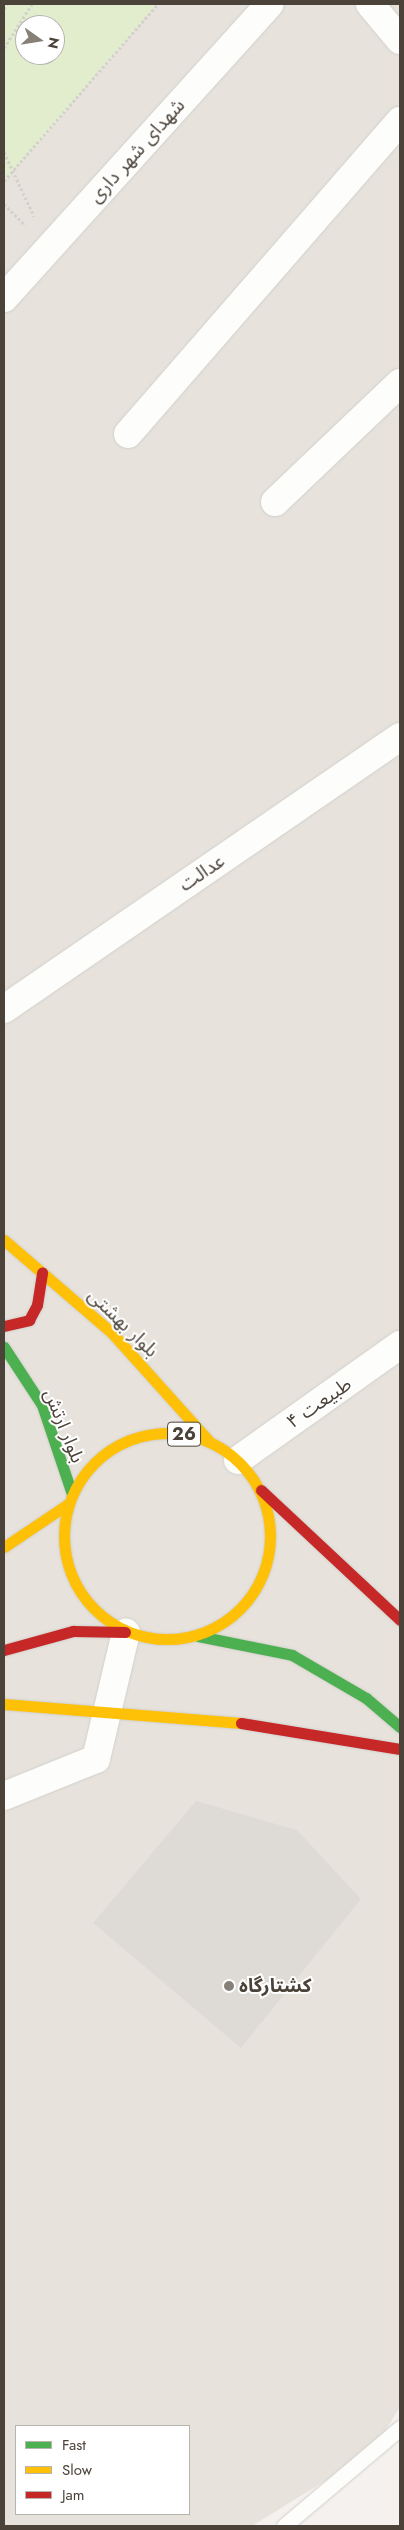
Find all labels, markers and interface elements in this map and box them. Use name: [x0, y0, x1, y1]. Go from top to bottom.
north arrow: [15, 15, 65, 65]
text: N: [43, 35, 65, 51]
street label: شهدای شهر داری: [84, 94, 190, 208]
street label: عدالت: [175, 850, 229, 896]
street label: بلوار بهشتی: [83, 1284, 163, 1362]
street label: طبیعت ۴: [282, 1373, 356, 1433]
street label: بلوار ارتش: [39, 1386, 89, 1466]
road number: 26: [166, 1418, 202, 1450]
place label: کشتارگاه: [239, 1975, 311, 1997]
marker: کشتارگاه: [223, 1980, 235, 1992]
legend: [15, 2425, 190, 2515]
text: Fast: [62, 2434, 86, 2456]
text: Slow: [62, 2459, 92, 2481]
text: Jam: [62, 2484, 85, 2506]

